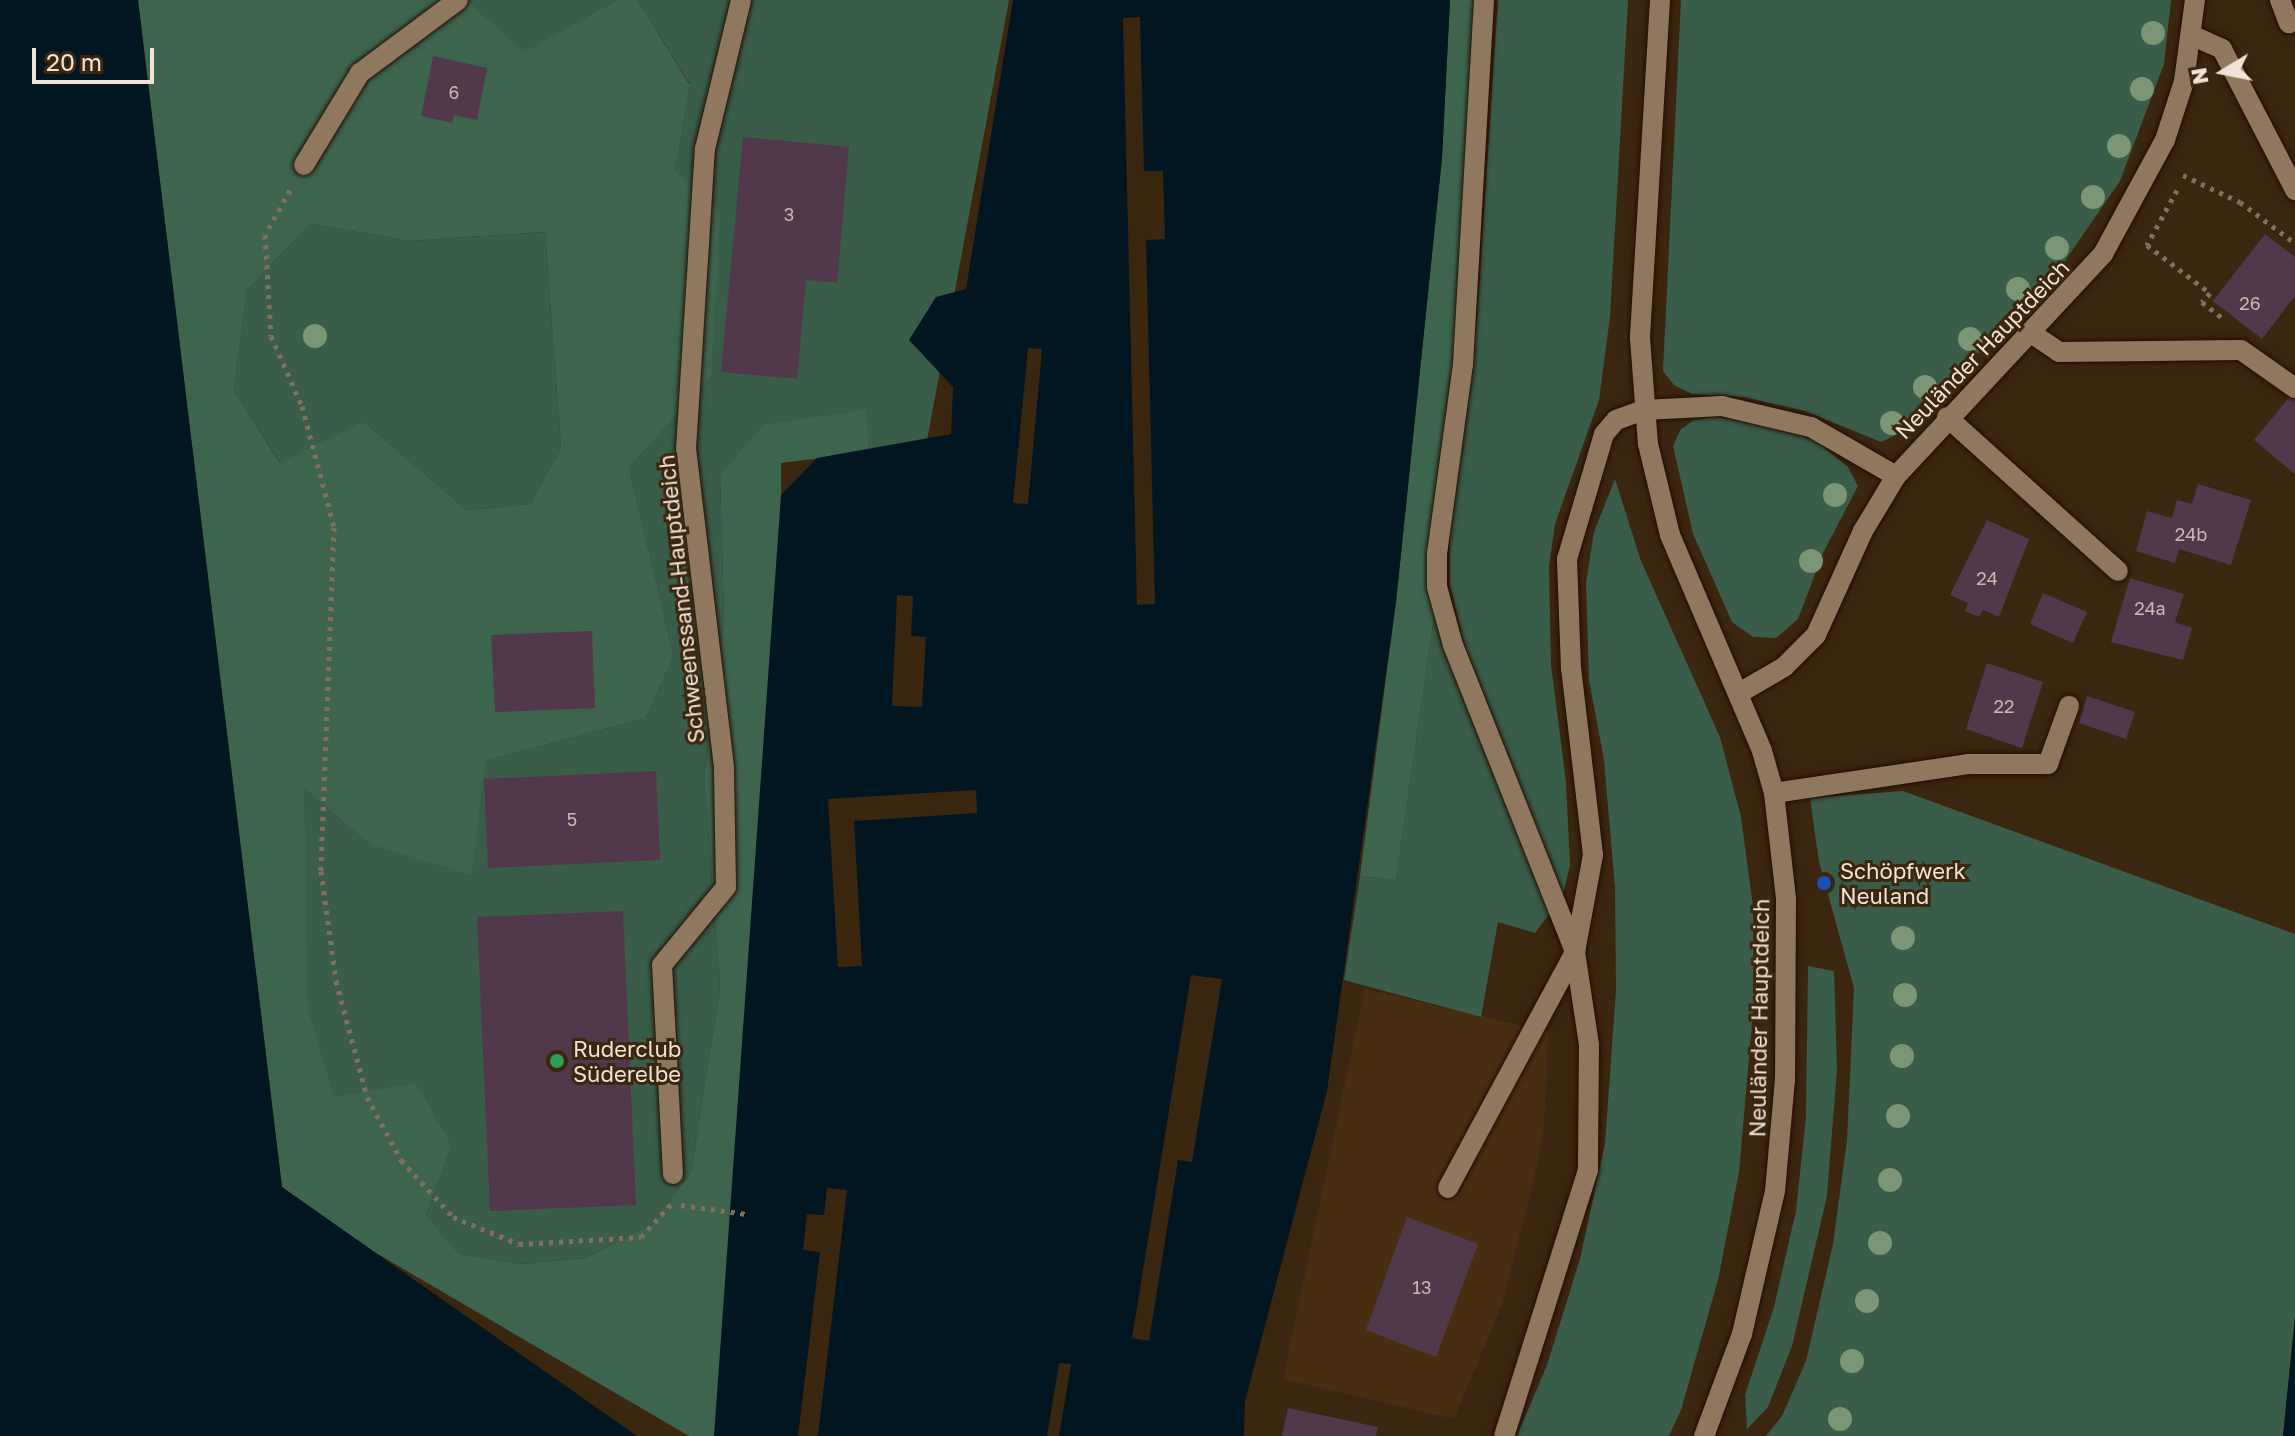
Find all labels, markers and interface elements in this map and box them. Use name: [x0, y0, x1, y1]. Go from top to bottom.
scale bar: [36, 32, 158, 82]
north arrow: [2183, 32, 2263, 112]
text: 20 m: [46, 47, 102, 76]
text: N: [2184, 66, 2214, 87]
house number: 6: [449, 81, 459, 103]
house number: 3: [784, 203, 794, 225]
street label: Neuländer Hauptdeich: [1890, 254, 2074, 444]
house number: 26: [2239, 292, 2261, 314]
street label: Schweenssand-Hauptdeich: [653, 454, 709, 744]
house number: 24b: [2175, 523, 2207, 545]
house number: 24: [1976, 567, 1998, 589]
house number: 24a: [2134, 597, 2166, 619]
house number: 22: [1994, 695, 2014, 717]
house number: 5: [567, 808, 577, 830]
place label: Schöpfwerk Neuland: [1840, 857, 1966, 908]
marker: Schöpfwerk Neuland: [1815, 874, 1833, 892]
street label: Neuländer Hauptdeich: [1744, 898, 1774, 1138]
place label: Ruderclub Süderelbe: [573, 1035, 681, 1086]
marker: Ruderclub Süderelbe: [548, 1052, 566, 1070]
house number: 13: [1412, 1276, 1432, 1298]

